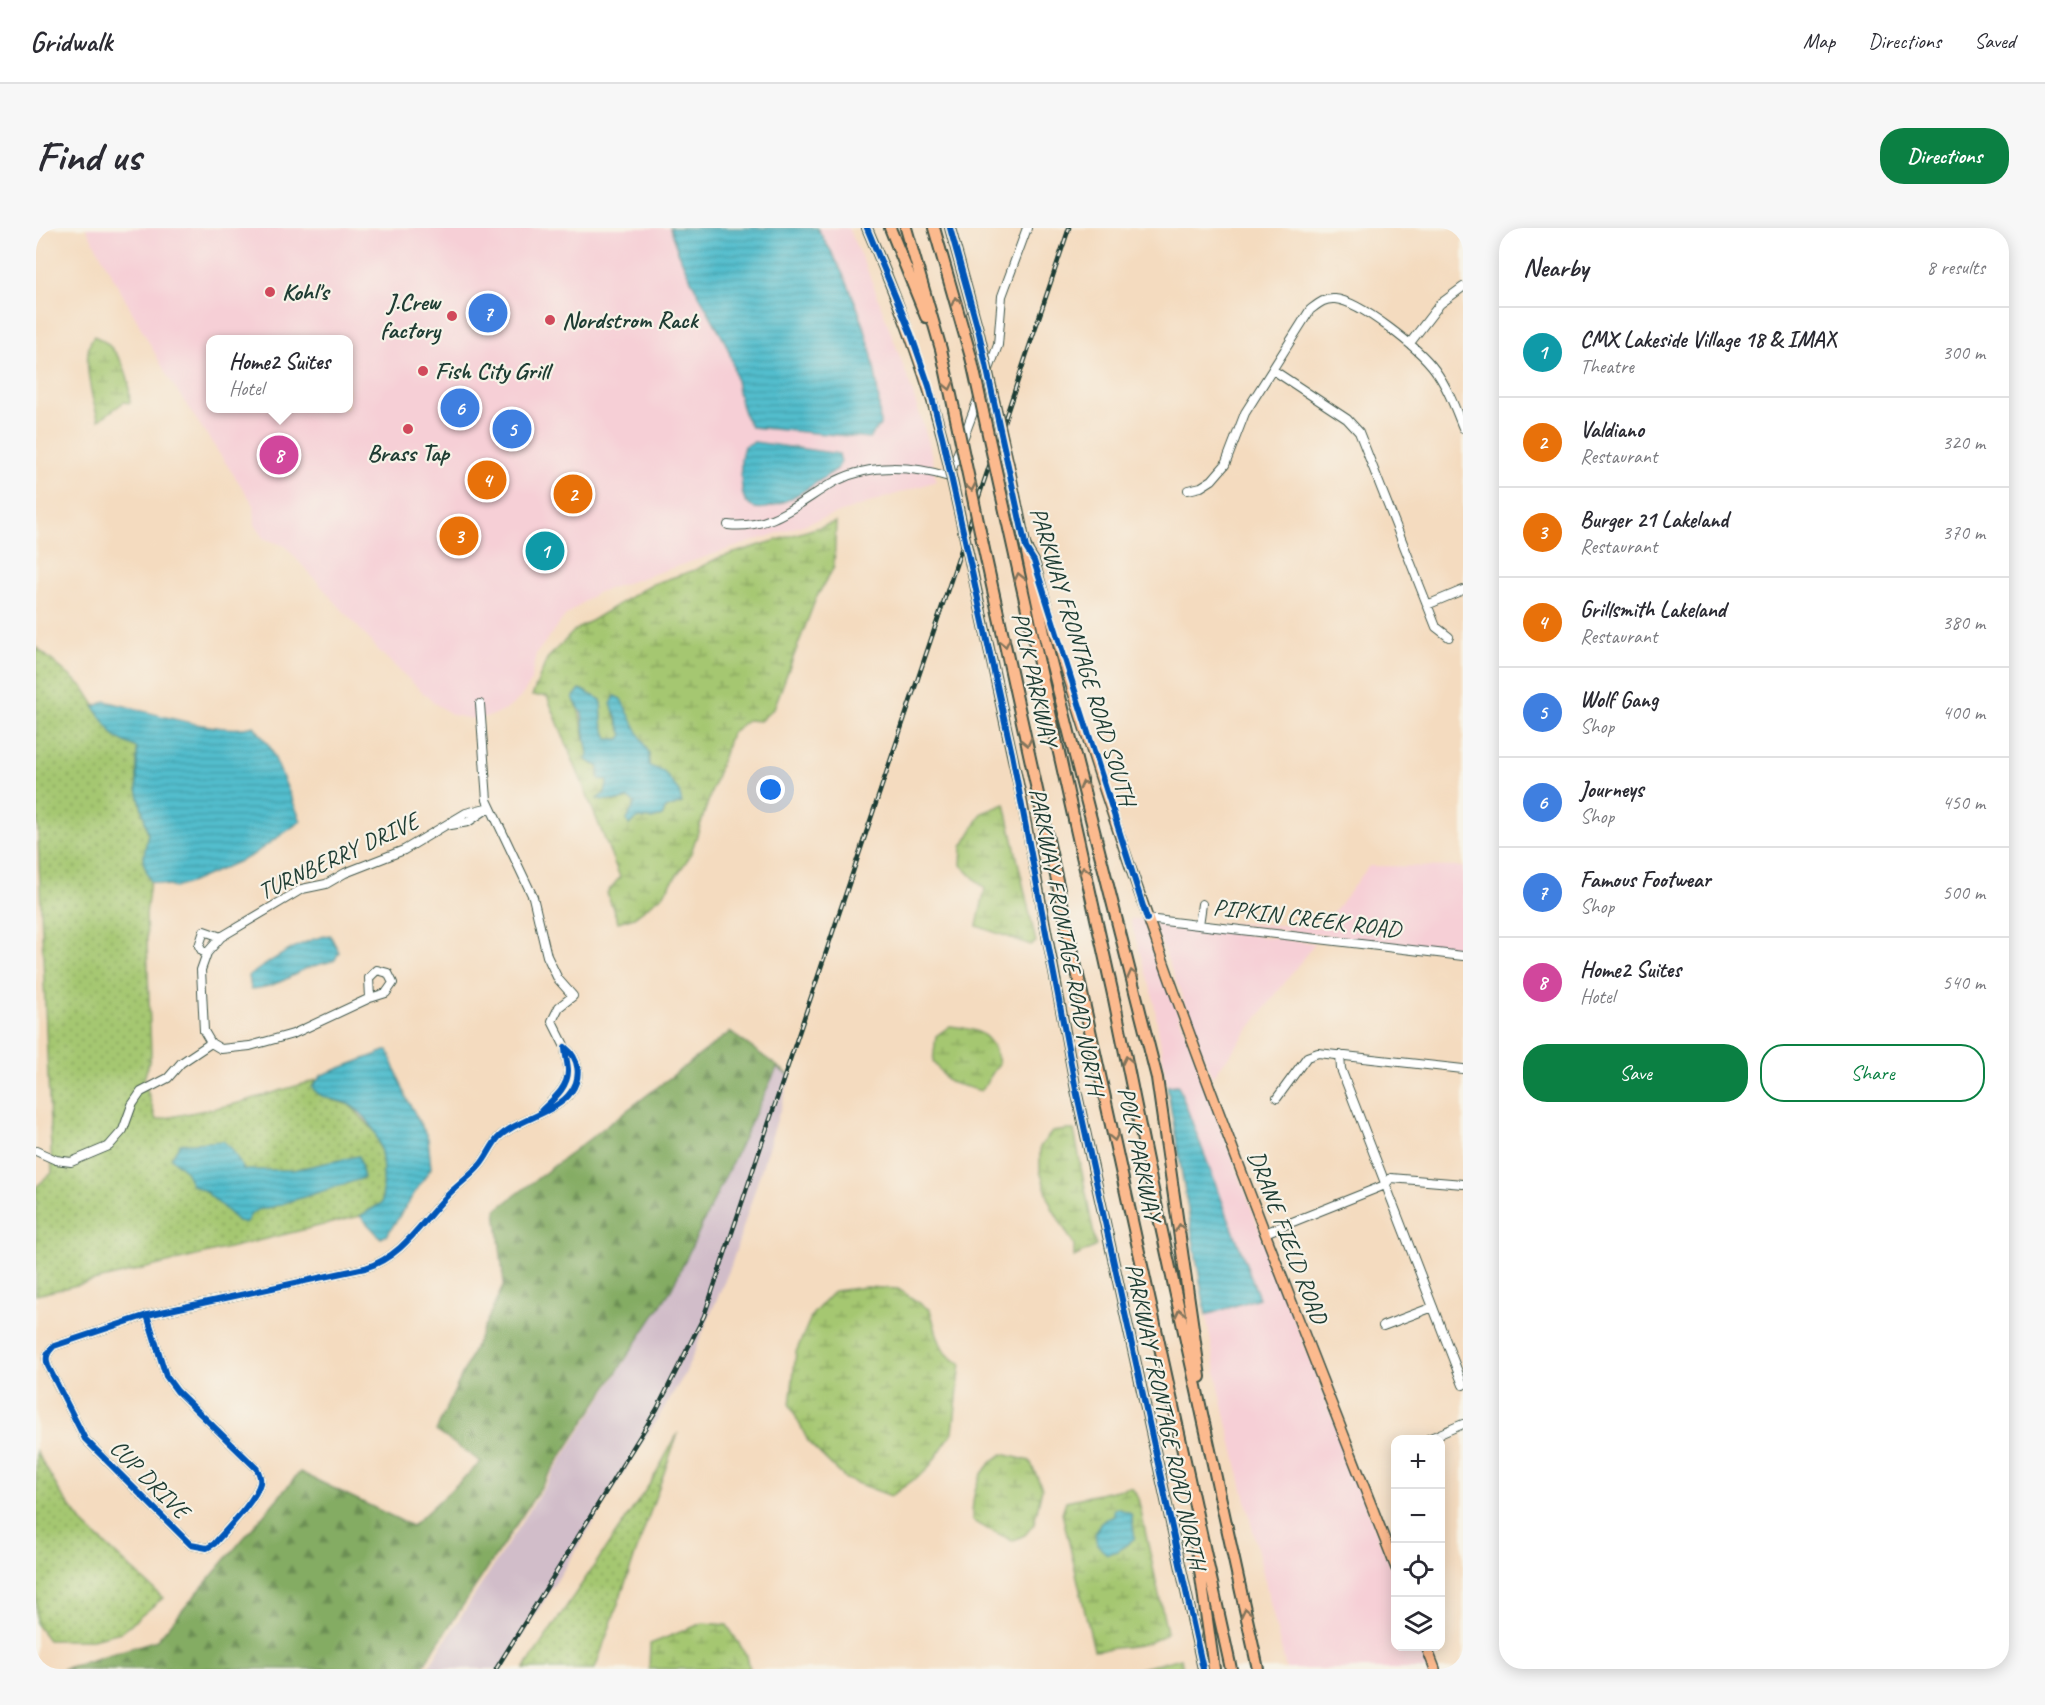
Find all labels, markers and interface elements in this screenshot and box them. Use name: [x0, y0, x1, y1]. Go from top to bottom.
text: Gridwalk: [30, 24, 112, 59]
text: Map: [1803, 28, 1835, 54]
text: Directions: [1868, 28, 1941, 54]
text: Saved: [1974, 28, 2015, 54]
button: Directions: [1880, 128, 2009, 184]
text: Find us: [36, 130, 141, 183]
text: Nearby: [1523, 251, 1588, 284]
text: 8 results: [1926, 255, 1985, 280]
place label: Kohl's: [282, 277, 331, 307]
marker: Kohl's: [263, 285, 277, 299]
place label: J.Crew factory: [380, 287, 443, 345]
pin: 7: [468, 290, 508, 335]
one-way arrow: [950, 296, 963, 306]
place label: Nordstrom Rack: [562, 305, 700, 335]
marker: J.Crew factory: [445, 309, 459, 323]
marker: Nordstrom Rack: [543, 313, 557, 327]
text: CMX Lakeside Village 18 & IMAX: [1580, 326, 1836, 354]
popup: [206, 335, 353, 413]
text: 1: [1538, 340, 1547, 365]
text: 300 m: [1942, 340, 1985, 365]
text: Home2 Suites: [229, 348, 330, 376]
text: Theatre: [1580, 354, 1634, 379]
place label: Fish City Grill: [435, 356, 554, 386]
marker: Fish City Grill: [416, 364, 430, 378]
text: Hotel: [229, 376, 264, 401]
one-way arrow: [942, 381, 955, 391]
pin: 6: [440, 386, 480, 430]
pin: 5: [492, 406, 532, 452]
text: Valdiano: [1580, 416, 1644, 444]
marker: Brass Tap: [401, 422, 415, 436]
text: 2: [1538, 430, 1547, 455]
text: 320 m: [1942, 430, 1985, 455]
pin: 8: [260, 432, 298, 478]
place label: Brass Tap: [367, 438, 451, 468]
text: Restaurant: [1580, 444, 1657, 469]
pin: 4: [468, 458, 506, 502]
pin: 2: [554, 472, 592, 516]
one-way arrow: [963, 481, 976, 491]
street label: PARKWAY FRONTAGE ROAD SOUTH: [1023, 504, 1144, 813]
text: Burger 21 Lakeland: [1580, 506, 1728, 534]
pin: 3: [440, 514, 478, 558]
text: 3: [1538, 520, 1547, 545]
text: 370 m: [1942, 520, 1985, 545]
pin: 1: [526, 528, 564, 574]
text: Restaurant: [1580, 534, 1657, 559]
one-way arrow: [1013, 573, 1026, 583]
text: Grillsmith Lakeland: [1580, 596, 1726, 624]
street label: POLK PARKWAY: [1005, 609, 1066, 753]
text: 4: [1538, 610, 1547, 635]
text: 380 m: [1942, 610, 1985, 635]
text: Restaurant: [1580, 624, 1657, 649]
one-way arrow: [998, 638, 1011, 648]
text: Wolf Gang: [1580, 686, 1658, 714]
text: 5: [1538, 700, 1547, 725]
text: 400 m: [1942, 700, 1985, 725]
text: Shop: [1580, 714, 1614, 739]
one-way arrow: [1020, 737, 1033, 747]
your location: [756, 775, 785, 804]
text: Journeys: [1580, 776, 1643, 804]
one-way arrow: [1079, 780, 1092, 790]
street label: PARKWAY FRONTAGE ROAD NORTH: [1023, 785, 1112, 1101]
text: 6: [1538, 790, 1547, 815]
text: 450 m: [1942, 790, 1985, 815]
street label: TURNBERRY DRIVE: [253, 804, 426, 906]
text: Shop: [1580, 804, 1614, 829]
one-way arrow: [1078, 865, 1091, 875]
text: Famous Footwear: [1580, 866, 1711, 894]
text: 7: [1538, 880, 1547, 905]
text: 500 m: [1942, 880, 1985, 905]
street label: PIPKIN CREEK ROAD: [1212, 892, 1404, 945]
text: Shop: [1580, 894, 1614, 919]
text: Home2 Suites: [1580, 956, 1681, 984]
one-way arrow: [1126, 970, 1139, 980]
text: 8: [1538, 970, 1547, 995]
text: 540 m: [1942, 970, 1985, 995]
text: Hotel: [1580, 984, 1615, 1009]
button: Save: [1523, 1044, 1748, 1102]
button: Share: [1760, 1044, 1985, 1102]
one-way arrow: [1121, 1056, 1134, 1066]
street label: POLK PARKWAY: [1111, 1084, 1170, 1228]
one-way arrow: [1107, 1132, 1120, 1142]
street label: DRANE FIELD ROAD: [1241, 1146, 1336, 1330]
one-way arrow: [1174, 1223, 1187, 1232]
street label: PARKWAY FRONTAGE ROAD NORTH: [1119, 1261, 1214, 1576]
one-way arrow: [1174, 1308, 1187, 1318]
street label: CUP DRIVE: [104, 1433, 198, 1527]
map controls: [1391, 1435, 1445, 1651]
button: +: [1391, 1435, 1445, 1489]
button: −: [1391, 1489, 1445, 1543]
button: locate: [1391, 1543, 1445, 1597]
button: layers: [1391, 1597, 1445, 1651]
one-way arrow: [1240, 1607, 1253, 1617]

